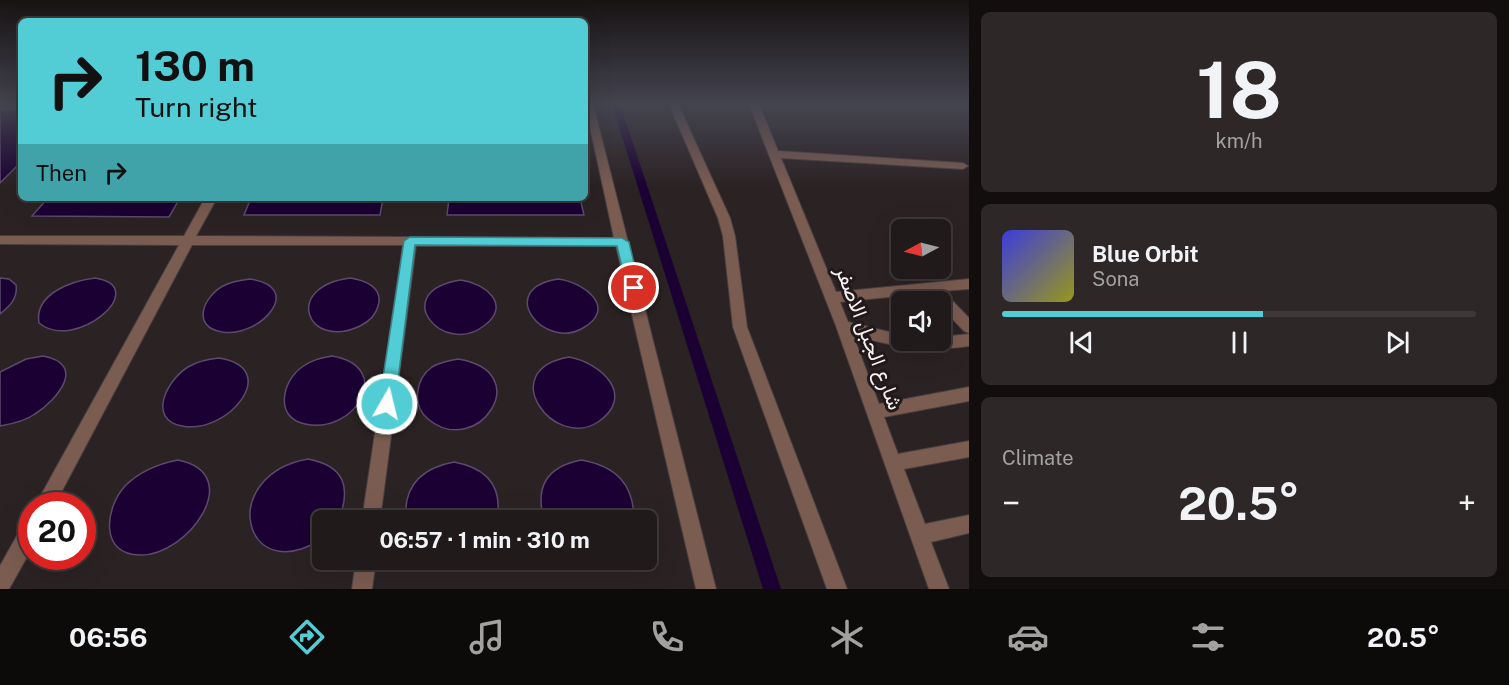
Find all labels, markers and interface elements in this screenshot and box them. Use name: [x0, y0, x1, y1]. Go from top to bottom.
text: 130 m: [135, 41, 255, 90]
icon: right: [36, 42, 114, 120]
text: 18: [1196, 44, 1282, 136]
text: Turn right: [135, 91, 258, 123]
text: km/h: [1215, 129, 1263, 153]
icon: right: [99, 156, 132, 189]
text: Then: [36, 160, 87, 186]
north arrow: [891, 219, 951, 279]
map controls: [891, 219, 951, 351]
text: Blue Orbit: [1092, 241, 1199, 267]
street label: شارع الجبل الاصفر: [828, 261, 908, 414]
pin: [608, 262, 659, 313]
text: Sona: [1092, 267, 1139, 291]
icon: arrive: [617, 271, 650, 304]
button: sound: [891, 291, 951, 351]
icon: previous: [1065, 326, 1098, 359]
icon: pause: [1223, 326, 1256, 359]
icon: next: [1381, 326, 1414, 359]
position arrow: [355, 372, 419, 436]
text: Climate: [1002, 446, 1074, 470]
text: 20.5°: [1178, 477, 1300, 530]
text: −: [1002, 484, 1020, 522]
text: +: [1458, 484, 1476, 522]
speed limit sign: 20: [18, 492, 96, 570]
text: 06:57 · 1 min · 310 m: [379, 527, 590, 553]
icon: directions: [286, 616, 328, 658]
icon: music: [466, 616, 508, 658]
icon: phone: [646, 616, 688, 658]
icon: climate: [826, 616, 868, 658]
icon: car: [1007, 616, 1049, 658]
icon: filters: [1187, 616, 1229, 658]
text: 06:56: [69, 621, 148, 653]
text: 20.5°: [1367, 621, 1440, 653]

